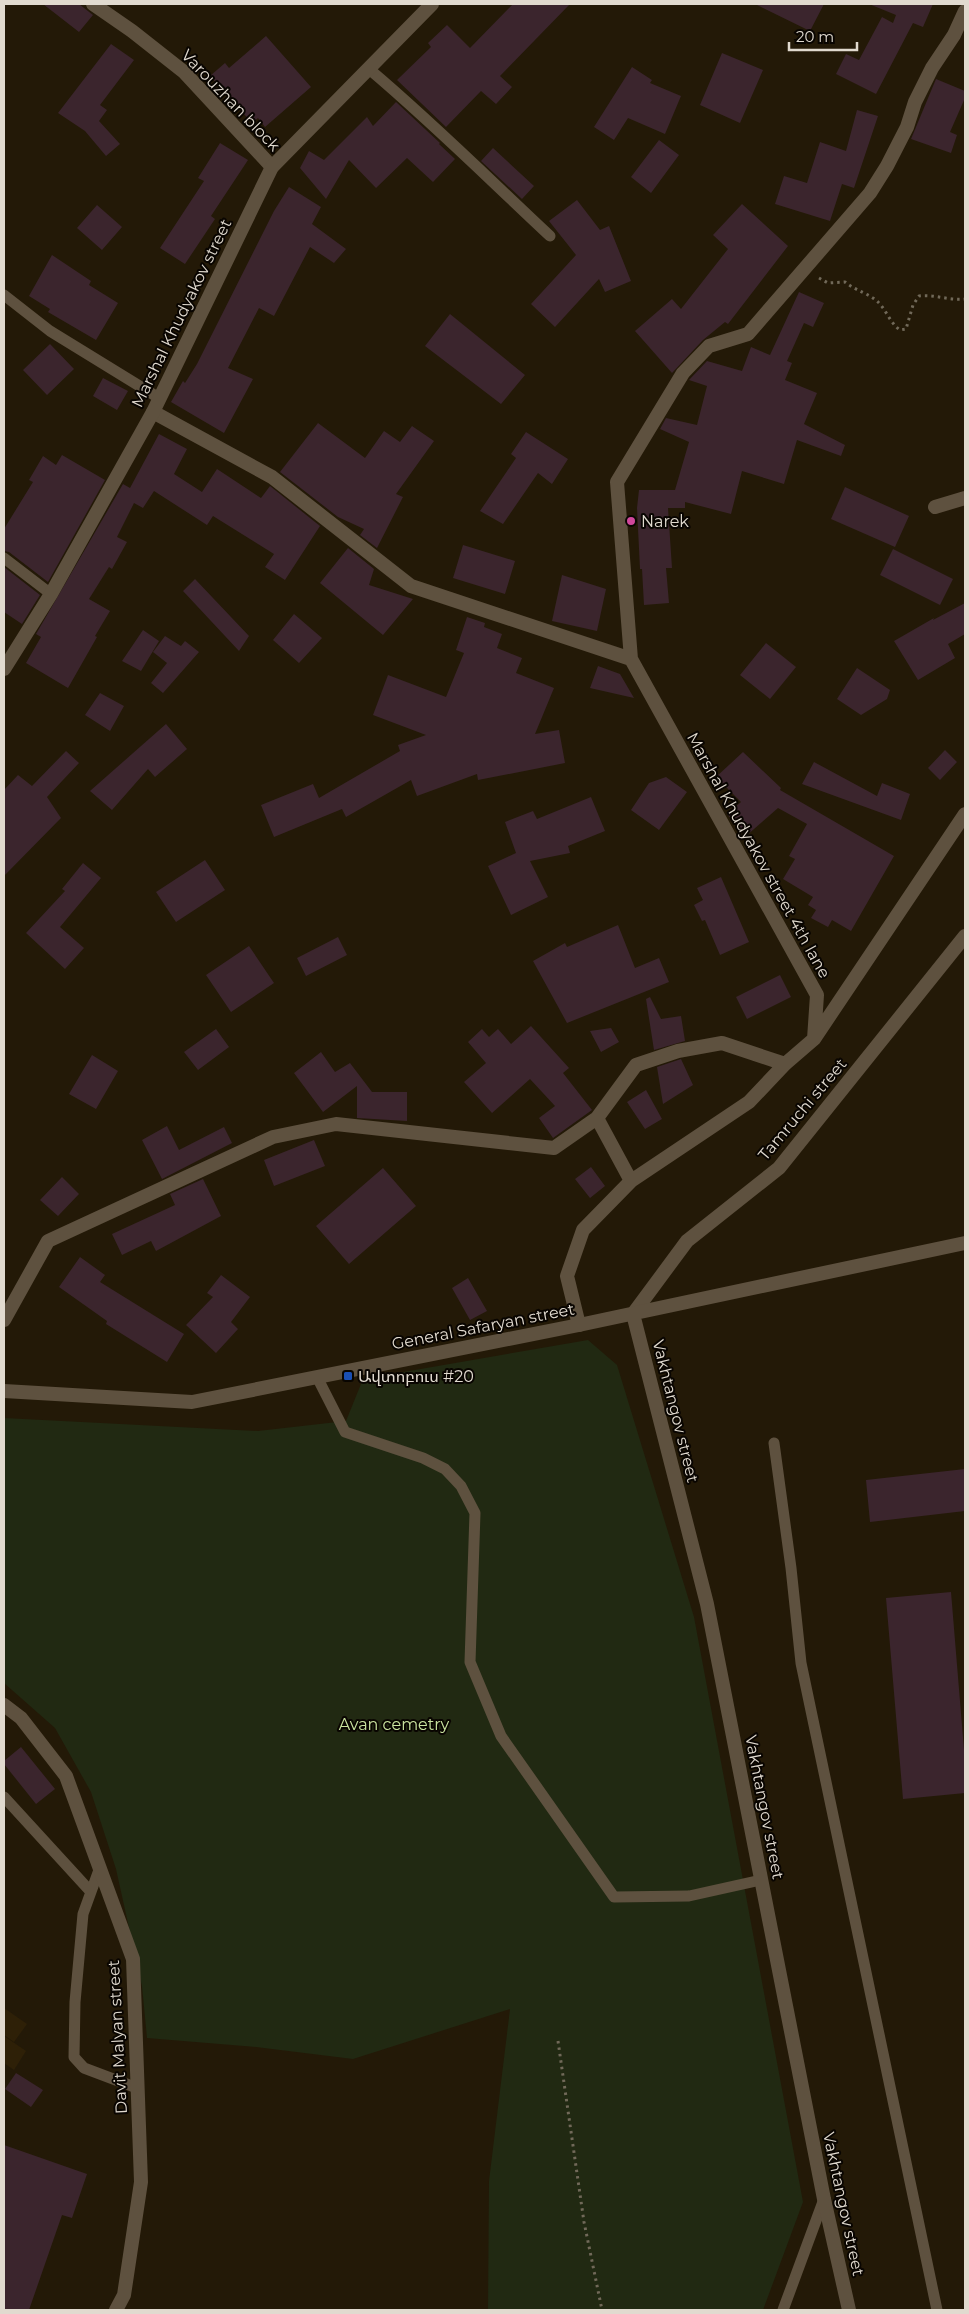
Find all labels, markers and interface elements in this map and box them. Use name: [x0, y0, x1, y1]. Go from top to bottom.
scale bar: [789, 20, 856, 52]
text: 20 m: [796, 27, 834, 46]
street label: Varouzhan block: [177, 46, 284, 155]
street label: Marshal Khudyakov street: [127, 215, 236, 411]
place label: Narek: [641, 512, 689, 531]
marker: Narek: [625, 515, 637, 527]
street label: Marshal Khudyakov street 4th lane: [683, 729, 834, 981]
street label: Tamruchi street: [754, 1054, 851, 1164]
street label: General Safaryan street: [390, 1299, 577, 1354]
street label: Vakhtangov street: [649, 1338, 703, 1485]
place label: Ավտոբուս #20: [358, 1367, 474, 1386]
marker: Ավտոբուս #20: [342, 1370, 354, 1382]
park label: Avan cemetry: [339, 1715, 450, 1734]
street label: Vakhtangov street: [741, 1733, 788, 1881]
street label: Davit Malyan street: [104, 1959, 131, 2114]
street label: Vakhtangov street: [819, 2130, 868, 2278]

